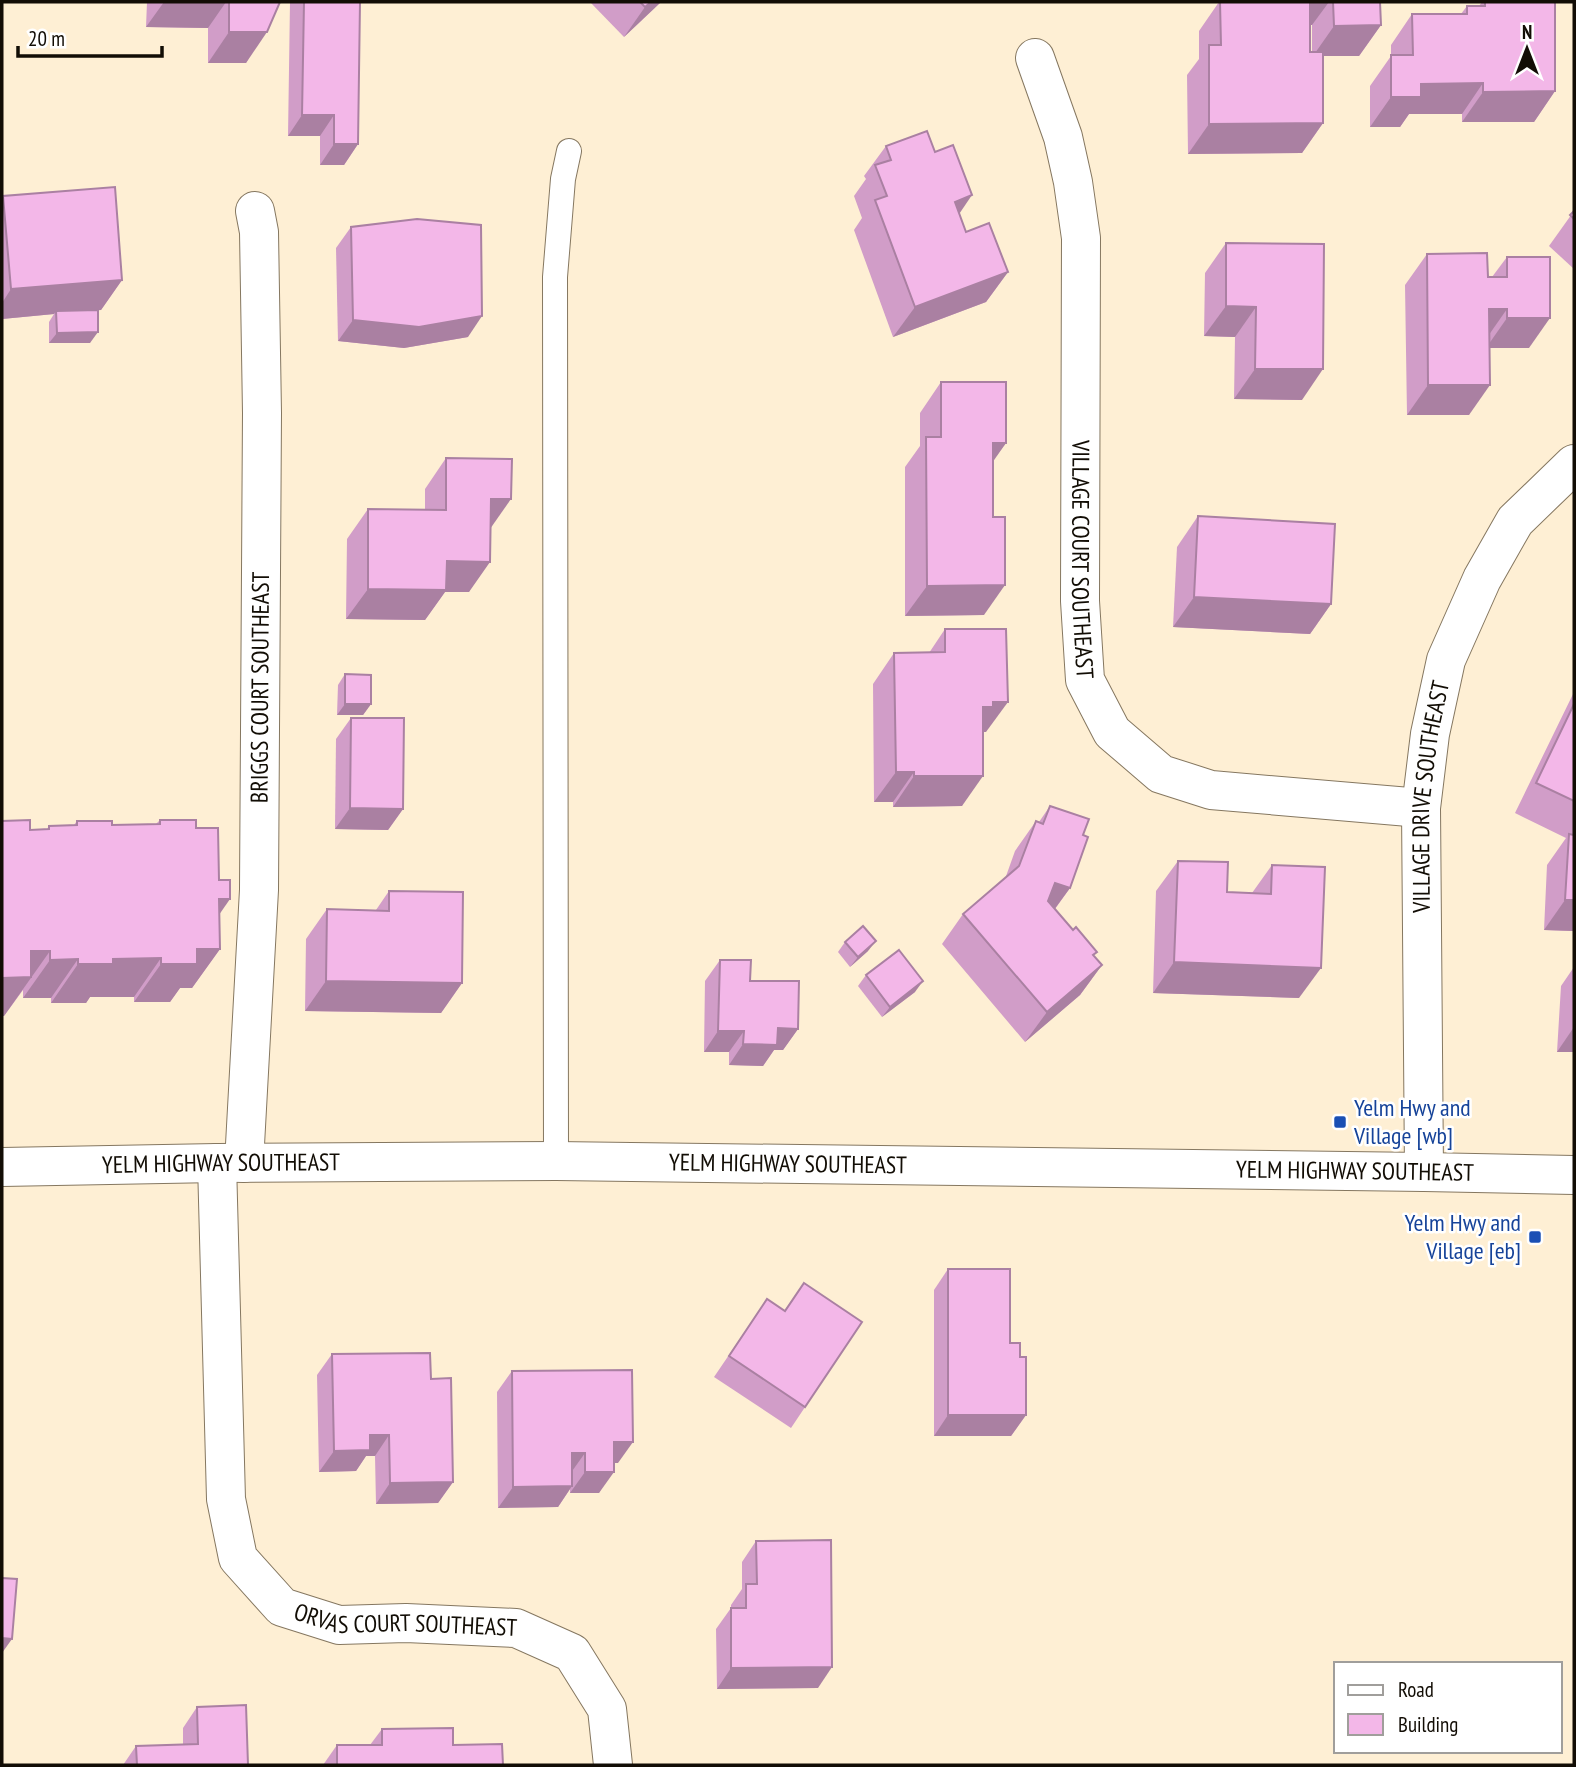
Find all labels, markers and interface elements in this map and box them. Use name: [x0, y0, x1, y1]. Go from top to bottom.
scale bar: [18, 14, 161, 58]
north arrow: [1492, 14, 1562, 84]
text: N: [1522, 20, 1532, 44]
text: 20 m: [28, 25, 65, 52]
street label: VILLAGE COURT SOUTHEAST: [1065, 439, 1101, 680]
street label: BRIGGS COURT SOUTHEAST: [244, 571, 276, 803]
street label: VILLAGE DRIVE SOUTHEAST: [1405, 677, 1456, 914]
place label: Yelm Hwy and Village [wb]: [1353, 1092, 1471, 1151]
marker: Yelm Hwy and Village [wb]: [1332, 1114, 1348, 1130]
street label: YELM HIGHWAY SOUTHEAST: [102, 1146, 340, 1180]
street label: YELM HIGHWAY SOUTHEAST: [669, 1146, 907, 1180]
street label: YELM HIGHWAY SOUTHEAST: [1236, 1154, 1474, 1188]
place label: Yelm Hwy and Village [eb]: [1404, 1207, 1521, 1266]
marker: Yelm Hwy and Village [eb]: [1527, 1229, 1543, 1245]
street label: ORVAS COURT SOUTHEAST: [290, 1596, 518, 1643]
legend: [1334, 1662, 1562, 1753]
text: Road: [1398, 1676, 1434, 1703]
text: Building: [1398, 1711, 1458, 1738]

